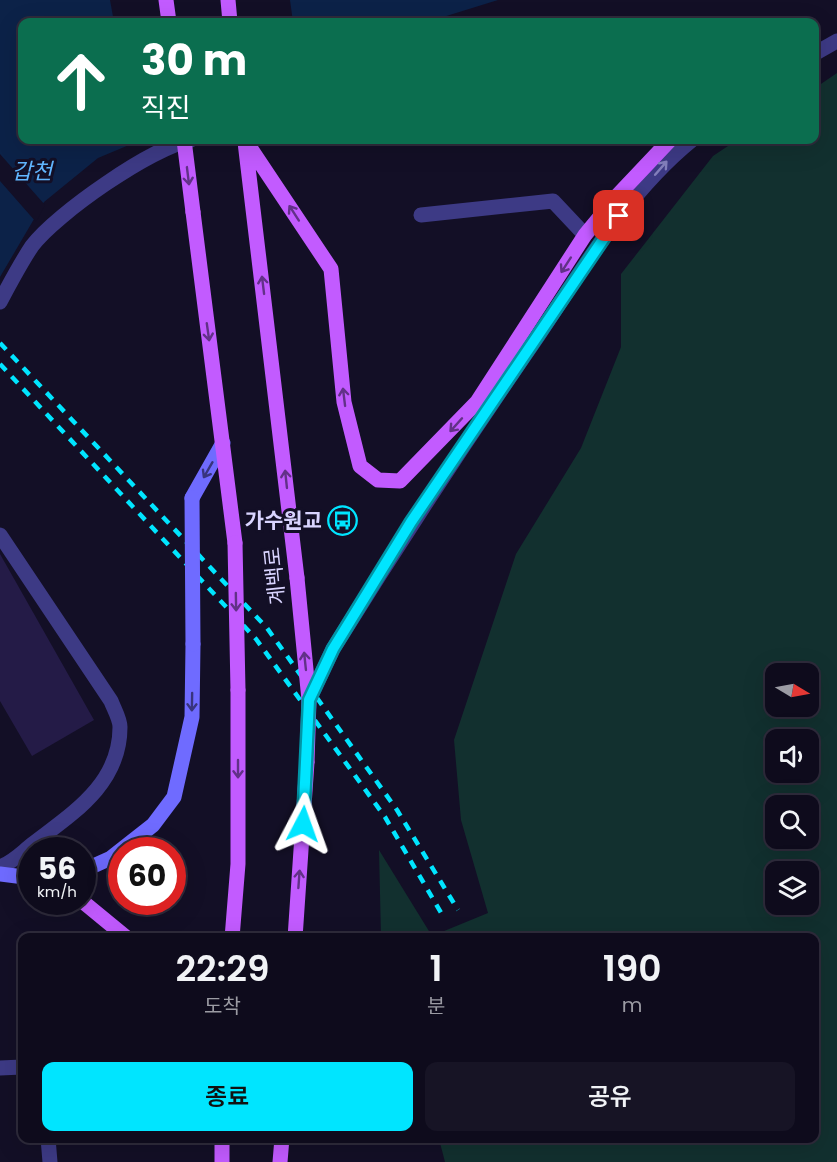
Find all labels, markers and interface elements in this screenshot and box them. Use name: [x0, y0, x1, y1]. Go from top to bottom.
text: 30 m: [141, 31, 247, 90]
icon: ahead: [42, 42, 120, 120]
text: 직진: [141, 89, 191, 126]
water label: 갑천: [12, 156, 55, 187]
one-way arrow: [654, 161, 668, 176]
one-way arrow: [183, 165, 194, 185]
pin: [593, 190, 644, 241]
icon: arrive: [602, 199, 635, 232]
one-way arrow: [288, 205, 301, 222]
one-way arrow: [560, 256, 572, 272]
one-way arrow: [257, 275, 268, 295]
one-way arrow: [202, 322, 213, 342]
one-way arrow: [338, 388, 349, 407]
one-way arrow: [449, 417, 463, 432]
one-way arrow: [202, 461, 214, 478]
one-way arrow: [280, 469, 291, 489]
bus stop icon: 가수원교: [327, 505, 359, 537]
place label: 가수원교: [245, 506, 322, 535]
street label: 계백로: [257, 546, 292, 606]
one-way arrow: [231, 591, 242, 611]
one-way arrow: [299, 652, 310, 672]
north arrow: [765, 663, 819, 717]
map controls: [765, 663, 819, 915]
one-way arrow: [186, 692, 198, 712]
button: sound: [765, 729, 819, 783]
one-way arrow: [232, 759, 244, 779]
position arrow: [271, 792, 335, 856]
button: search: [765, 795, 819, 849]
speed limit sign: 60: [108, 837, 186, 915]
text: 56: [38, 847, 76, 890]
button: layers: [765, 861, 819, 915]
one-way arrow: [293, 870, 304, 890]
text: km/h: [37, 881, 77, 902]
text: 22:29: [175, 943, 269, 994]
text: 1: [430, 943, 443, 994]
text: 190: [603, 943, 662, 994]
text: m: [622, 991, 642, 1019]
text: 도착: [204, 992, 241, 1020]
text: 분: [427, 992, 445, 1020]
button: 종료: [42, 1062, 413, 1131]
button: 공유: [425, 1062, 795, 1131]

